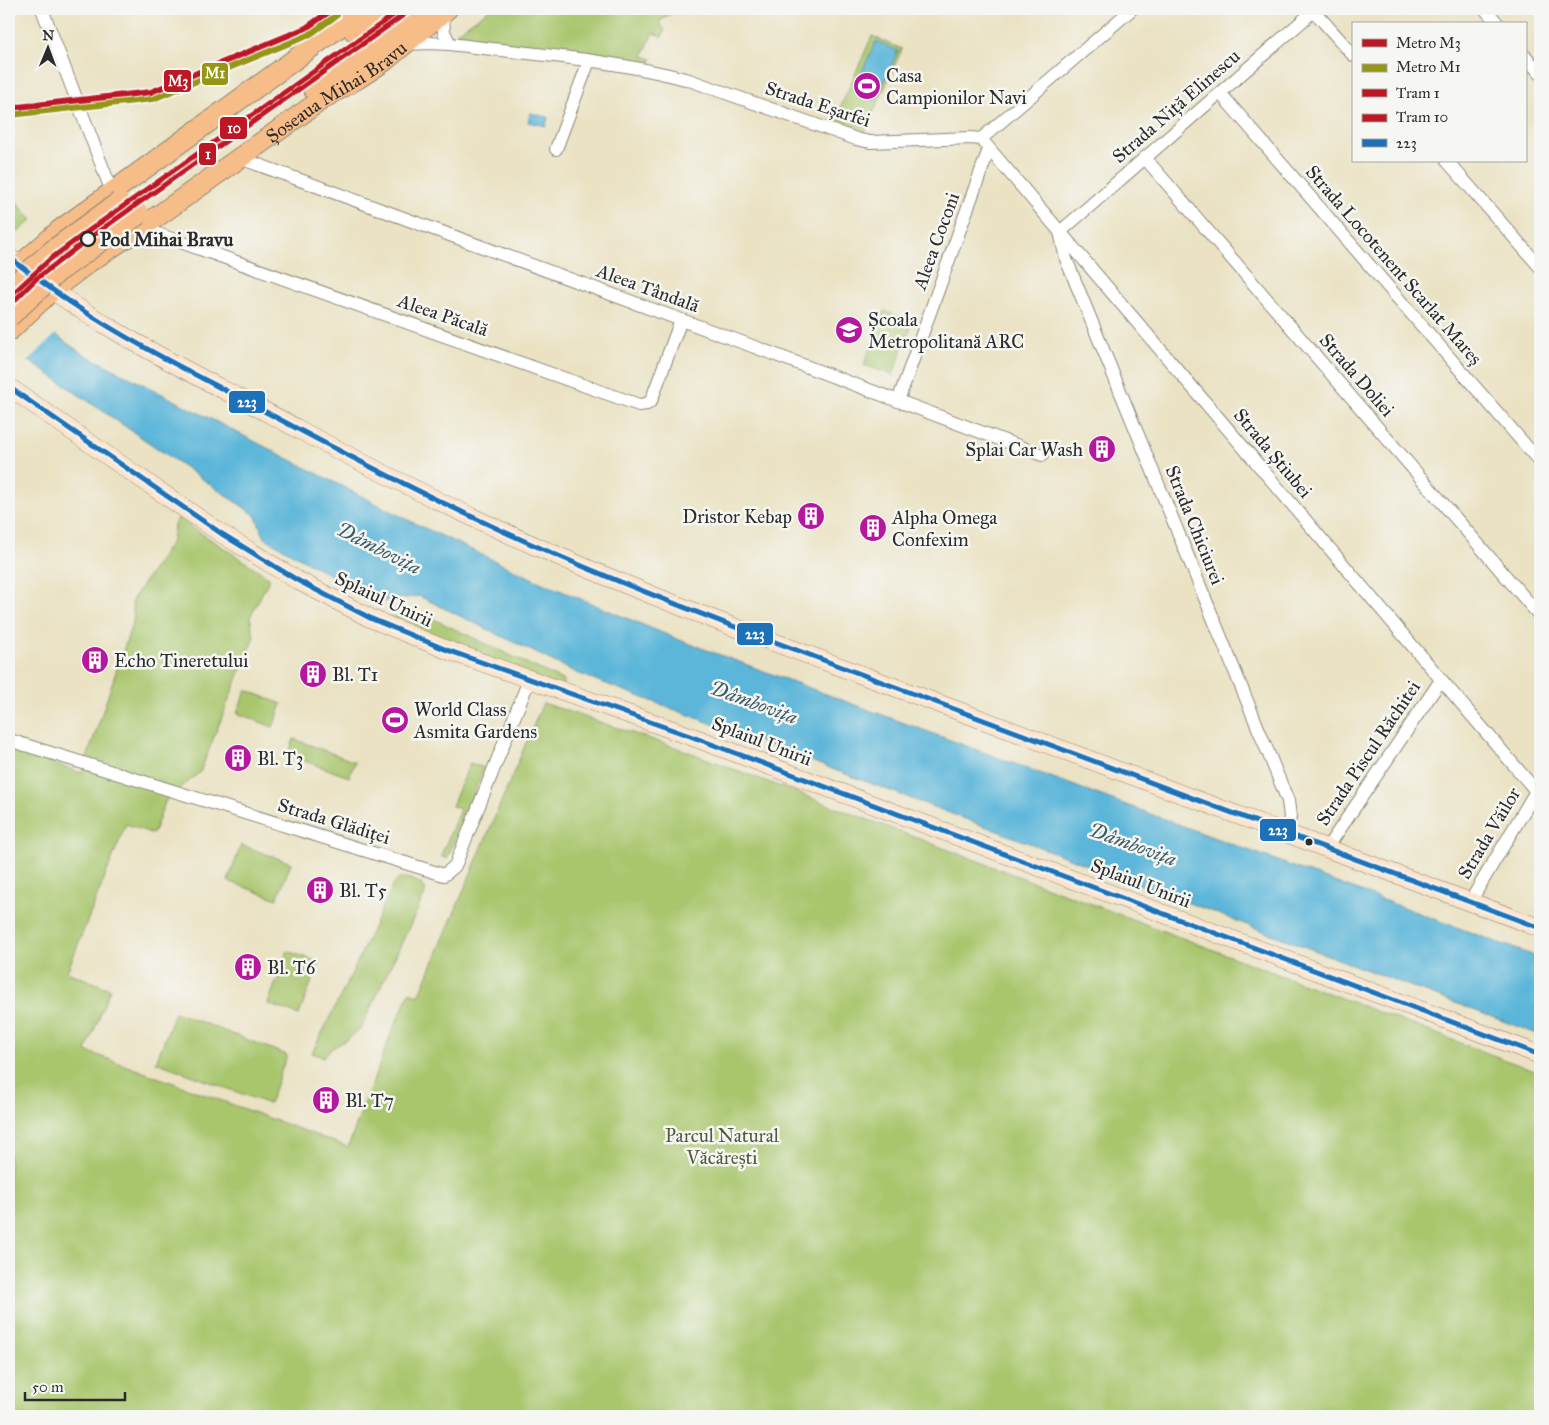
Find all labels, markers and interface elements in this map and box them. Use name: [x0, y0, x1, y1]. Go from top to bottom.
north arrow: [22, 22, 72, 72]
legend: [1352, 22, 1526, 162]
text: N: [42, 27, 54, 44]
text: Metro M3: [1396, 34, 1461, 52]
street label: Șoseaua Mihai Bravu: [261, 36, 411, 147]
street label: Strada Niță Elinescu: [1107, 44, 1245, 168]
text: Metro M1: [1396, 58, 1461, 76]
line badge: M1: [201, 62, 229, 86]
place label: Casa Campionilor Navi: [886, 64, 1027, 109]
text: M1: [205, 65, 225, 82]
line badge: M3: [163, 69, 192, 93]
sports icon: Casa Campionilor Navi: [852, 71, 882, 101]
text: M3: [168, 73, 188, 91]
street label: Strada Eșarfei: [762, 76, 874, 132]
text: Tram 1: [1396, 84, 1440, 102]
text: Tram 10: [1396, 108, 1448, 126]
line badge: 10: [219, 116, 248, 140]
text: 10: [227, 120, 241, 137]
text: 223: [1396, 134, 1417, 152]
line badge: 1: [198, 142, 217, 166]
text: 1: [205, 146, 211, 163]
street label: Strada Locotenent Scarlat Mareș: [1301, 160, 1487, 370]
street label: Aleea Coconi: [907, 189, 964, 294]
place label: Pod Mihai Bravu: [100, 228, 234, 251]
marker: Pod Mihai Bravu: [80, 231, 96, 247]
street label: Aleea Tândală: [593, 258, 703, 318]
street label: Aleea Păcală: [394, 289, 492, 341]
place label: Școala Metropolitană ARC: [868, 308, 1024, 353]
school or university icon: Școala Metropolitană ARC: [834, 315, 864, 345]
street label: Strada Doliei: [1315, 329, 1399, 421]
line badge: 223: [228, 390, 266, 414]
text: 223: [237, 394, 257, 412]
street label: Strada Știubei: [1229, 404, 1317, 502]
building icon: Splai Car Wash: [1087, 434, 1117, 464]
place label: Splai Car Wash: [965, 438, 1083, 461]
street label: Strada Chiciurei: [1161, 462, 1229, 588]
building icon: Dristor Kebap: [796, 501, 826, 531]
place label: Dristor Kebap: [682, 505, 792, 528]
place label: Alpha Omega Confexim: [891, 506, 998, 551]
building icon: Alpha Omega Confexim: [858, 513, 888, 543]
water label: Dâmbovița: [333, 517, 425, 579]
street label: Splaiul Unirii: [331, 566, 437, 632]
line badge: 223: [736, 622, 774, 646]
text: 223: [745, 626, 765, 644]
building icon: Echo Tineretului: [80, 645, 110, 675]
place label: Echo Tineretului: [114, 649, 249, 672]
building icon: Bl. T1: [298, 659, 328, 689]
place label: Bl. T1: [332, 663, 378, 686]
water label: Dâmbovița: [707, 675, 801, 729]
street label: Strada Piscul Răchitei: [1311, 676, 1425, 830]
place label: World Class Asmita Gardens: [413, 698, 537, 743]
sports icon: World Class Asmita Gardens: [380, 705, 410, 735]
street label: Splaiul Unirii: [709, 711, 815, 771]
building icon: Bl. T3: [223, 743, 253, 773]
place label: Bl. T3: [257, 747, 303, 770]
street label: Strada Văilor: [1453, 782, 1526, 883]
street label: Strada Glădiței: [275, 793, 393, 849]
water label: Dâmbovița: [1086, 817, 1180, 871]
line badge: 223: [1259, 818, 1297, 842]
text: 223: [1268, 822, 1288, 840]
unlabelled marker: [1304, 837, 1314, 847]
street label: Splaiul Unirii: [1088, 853, 1194, 913]
building icon: Bl. T5: [305, 875, 335, 905]
place label: Bl. T5: [339, 879, 387, 902]
building icon: Bl. T6: [233, 952, 263, 982]
place label: Bl. T6: [267, 956, 317, 979]
building icon: Bl. T7: [311, 1085, 341, 1115]
place label: Bl. T7: [345, 1089, 394, 1112]
park label: Parcul Natural Văcărești: [665, 1124, 780, 1169]
scale bar: [25, 1370, 125, 1402]
text: 50 m: [32, 1378, 64, 1396]

